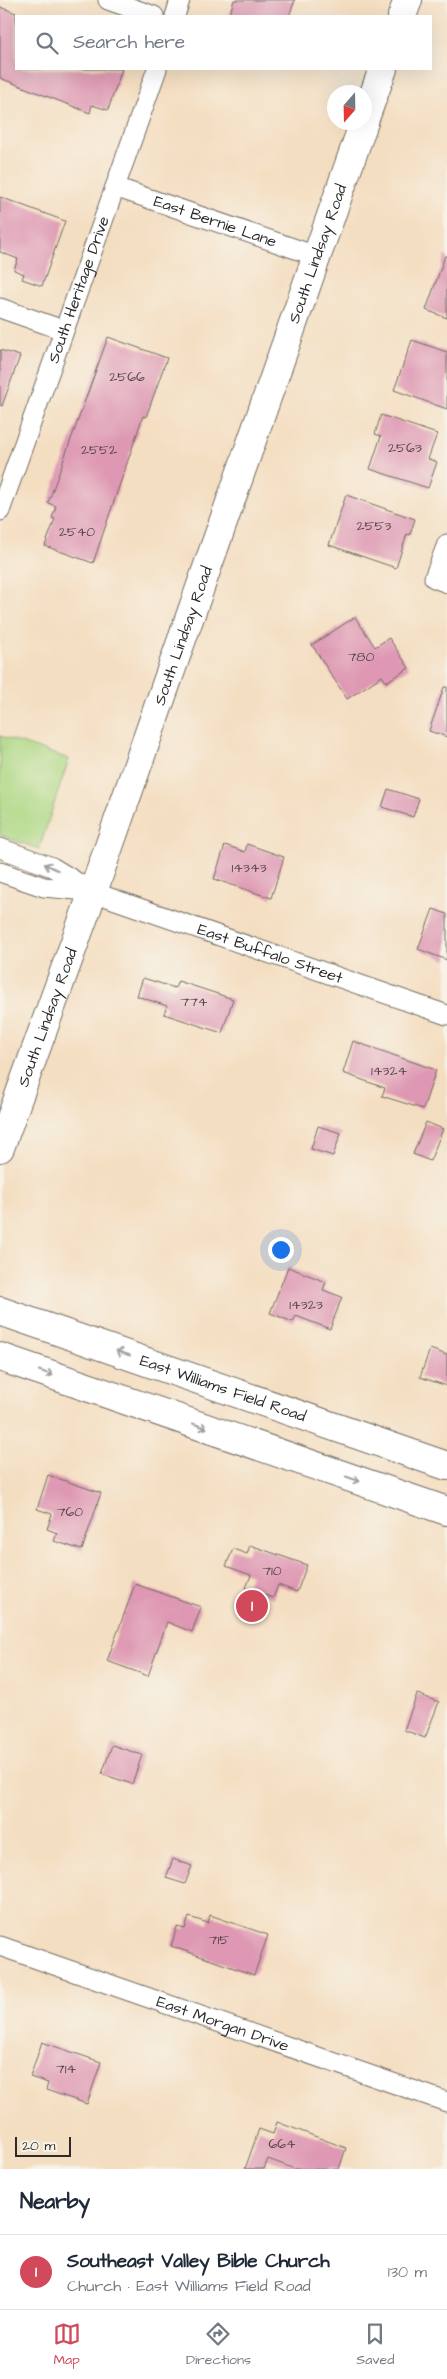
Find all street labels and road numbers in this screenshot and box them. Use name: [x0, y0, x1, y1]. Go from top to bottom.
street label: South Lindsay Road: [283, 181, 352, 326]
street label: East Bernie Lane: [151, 190, 280, 253]
street label: South Heritage Drive: [42, 213, 115, 366]
street label: South Lindsay Road: [149, 563, 218, 708]
street label: East Buffalo Street: [195, 918, 346, 989]
street label: South Lindsay Road: [12, 945, 83, 1090]
street label: East Williams Field Road: [137, 1349, 309, 1427]
street label: East Morgan Drive: [154, 1990, 292, 2057]

